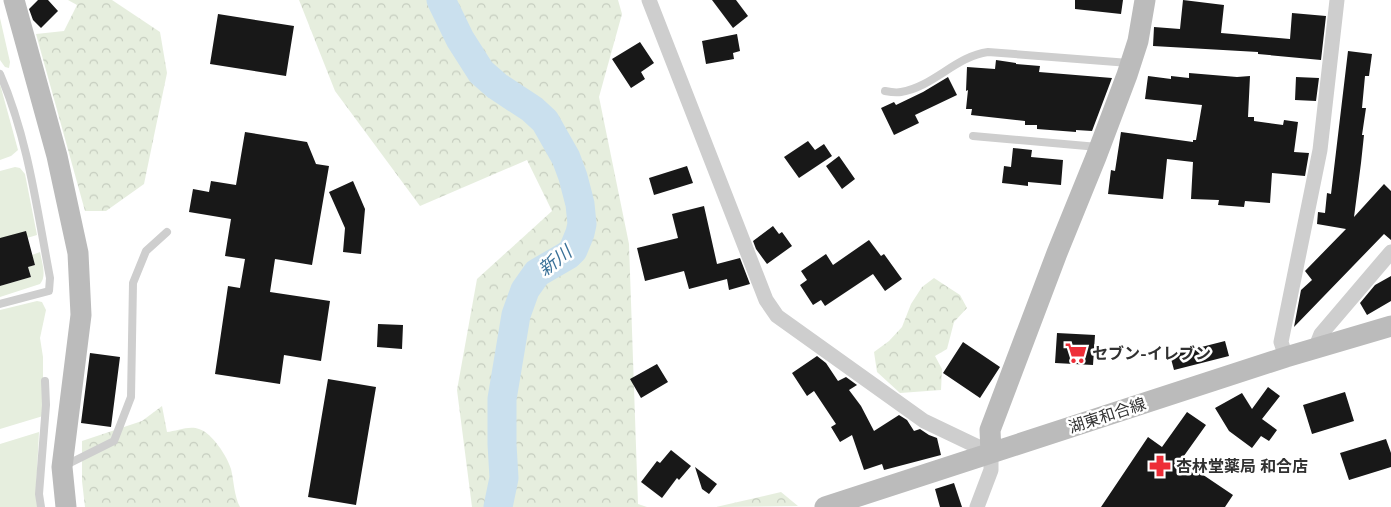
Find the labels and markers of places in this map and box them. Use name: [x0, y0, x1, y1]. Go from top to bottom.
supermarket icon: セブン-イレブン: [1063, 340, 1089, 366]
place label: セブン-イレブン: [1092, 343, 1211, 364]
pharmacy icon: 杏林堂薬局 和合店: [1147, 453, 1173, 479]
place label: 杏林堂薬局 和合店: [1176, 456, 1308, 477]

